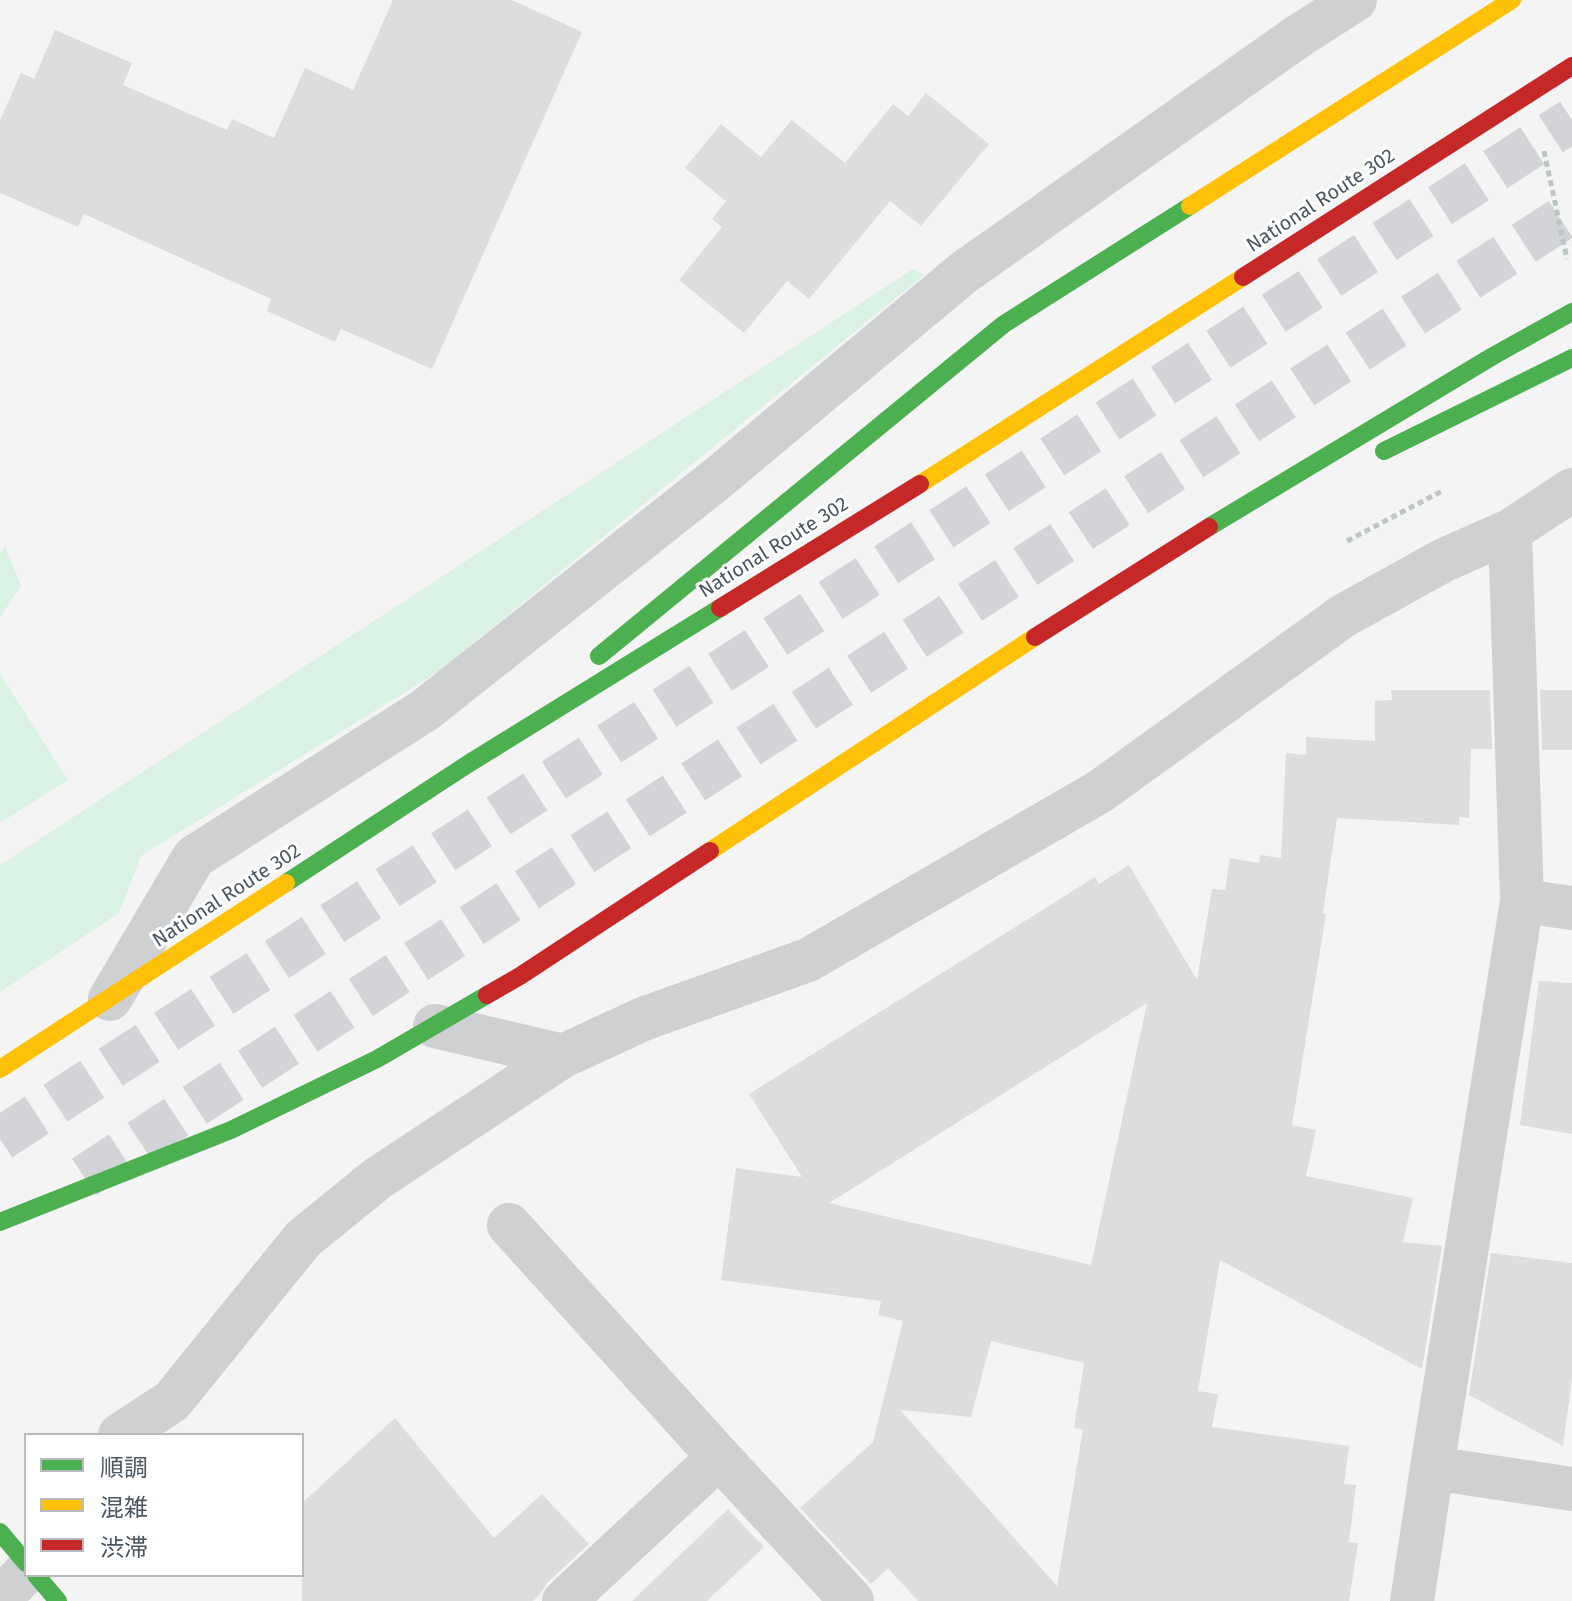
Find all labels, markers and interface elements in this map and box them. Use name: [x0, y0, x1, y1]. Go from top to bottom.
street label: National Route 302: [1242, 144, 1400, 258]
street label: National Route 302: [695, 492, 853, 604]
street label: National Route 302: [148, 839, 306, 953]
legend: [24, 1433, 304, 1577]
text: 順調: [100, 1454, 148, 1482]
text: 混雑: [100, 1494, 148, 1522]
text: 渋滞: [100, 1534, 148, 1562]

